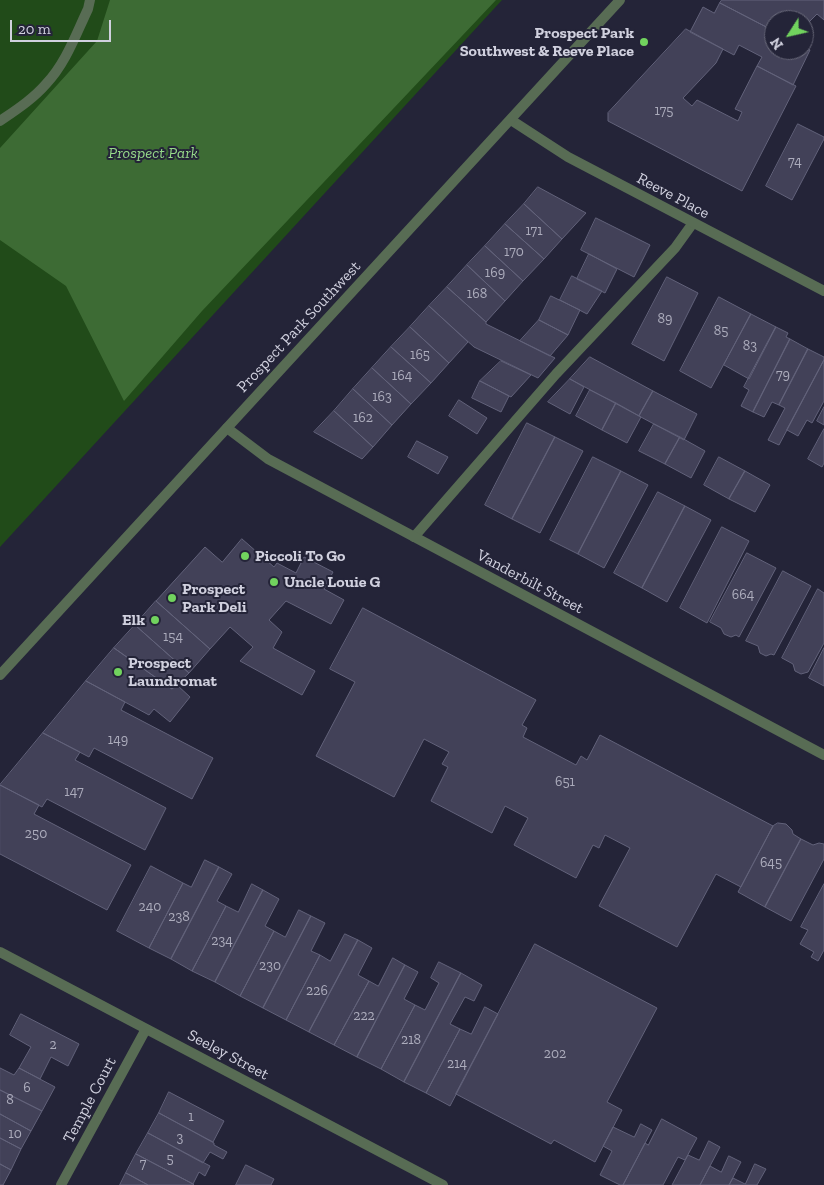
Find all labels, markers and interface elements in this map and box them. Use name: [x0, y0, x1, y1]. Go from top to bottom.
scale bar: [12, 10, 114, 42]
north arrow: [764, 10, 814, 60]
text: 20 m: [18, 20, 51, 38]
place label: Prospect Park Southwest & Reeve Place: [460, 23, 634, 61]
text: N: [767, 34, 787, 53]
marker: Prospect Park Southwest & Reeve Place: [638, 36, 650, 48]
house number: 175: [655, 103, 673, 119]
park label: Prospect Park: [108, 143, 198, 163]
house number: 74: [788, 154, 802, 170]
street label: Reeve Place: [633, 169, 713, 223]
house number: 171: [525, 223, 543, 239]
house number: 170: [504, 244, 524, 260]
street label: Prospect Park Southwest: [233, 257, 365, 397]
house number: 169: [485, 265, 505, 281]
house number: 168: [467, 286, 487, 302]
house number: 89: [658, 311, 672, 327]
house number: 85: [714, 323, 728, 339]
house number: 83: [743, 338, 757, 354]
house number: 165: [410, 347, 430, 363]
house number: 79: [776, 367, 790, 383]
house number: 164: [392, 368, 412, 384]
house number: 163: [372, 389, 392, 405]
house number: 162: [353, 410, 373, 426]
place label: Piccoli To Go: [255, 546, 345, 566]
street label: Vanderbilt Street: [473, 546, 587, 618]
marker: Piccoli To Go: [239, 550, 251, 562]
place label: Uncle Louie G: [284, 572, 380, 592]
marker: Uncle Louie G: [268, 576, 280, 588]
place label: Prospect Park Deli: [182, 579, 247, 617]
house number: 664: [732, 587, 754, 603]
marker: Prospect Park Deli: [166, 592, 178, 604]
place label: Elk: [122, 610, 145, 630]
marker: Elk: [149, 614, 161, 626]
house number: 154: [163, 629, 183, 645]
place label: Prospect Laundromat: [128, 653, 217, 691]
marker: Prospect Laundromat: [112, 666, 124, 678]
house number: 149: [108, 732, 128, 748]
house number: 651: [555, 774, 575, 790]
house number: 147: [64, 784, 84, 800]
house number: 250: [25, 826, 47, 842]
house number: 645: [760, 855, 782, 871]
house number: 240: [139, 899, 161, 915]
house number: 238: [168, 909, 190, 925]
house number: 234: [211, 933, 233, 949]
house number: 230: [259, 958, 281, 974]
house number: 226: [306, 983, 328, 999]
house number: 222: [353, 1008, 375, 1024]
street label: Seeley Street: [184, 1026, 272, 1084]
house number: 218: [401, 1032, 421, 1048]
house number: 2: [49, 1037, 57, 1053]
house number: 202: [544, 1046, 566, 1062]
street label: Temple Court: [59, 1054, 121, 1146]
house number: 214: [447, 1056, 467, 1072]
house number: 6: [23, 1080, 31, 1096]
house number: 8: [6, 1092, 14, 1108]
house number: 1: [188, 1109, 194, 1125]
house number: 10: [8, 1126, 22, 1142]
house number: 3: [177, 1130, 183, 1146]
house number: 5: [166, 1151, 174, 1167]
house number: 7: [140, 1156, 146, 1172]

